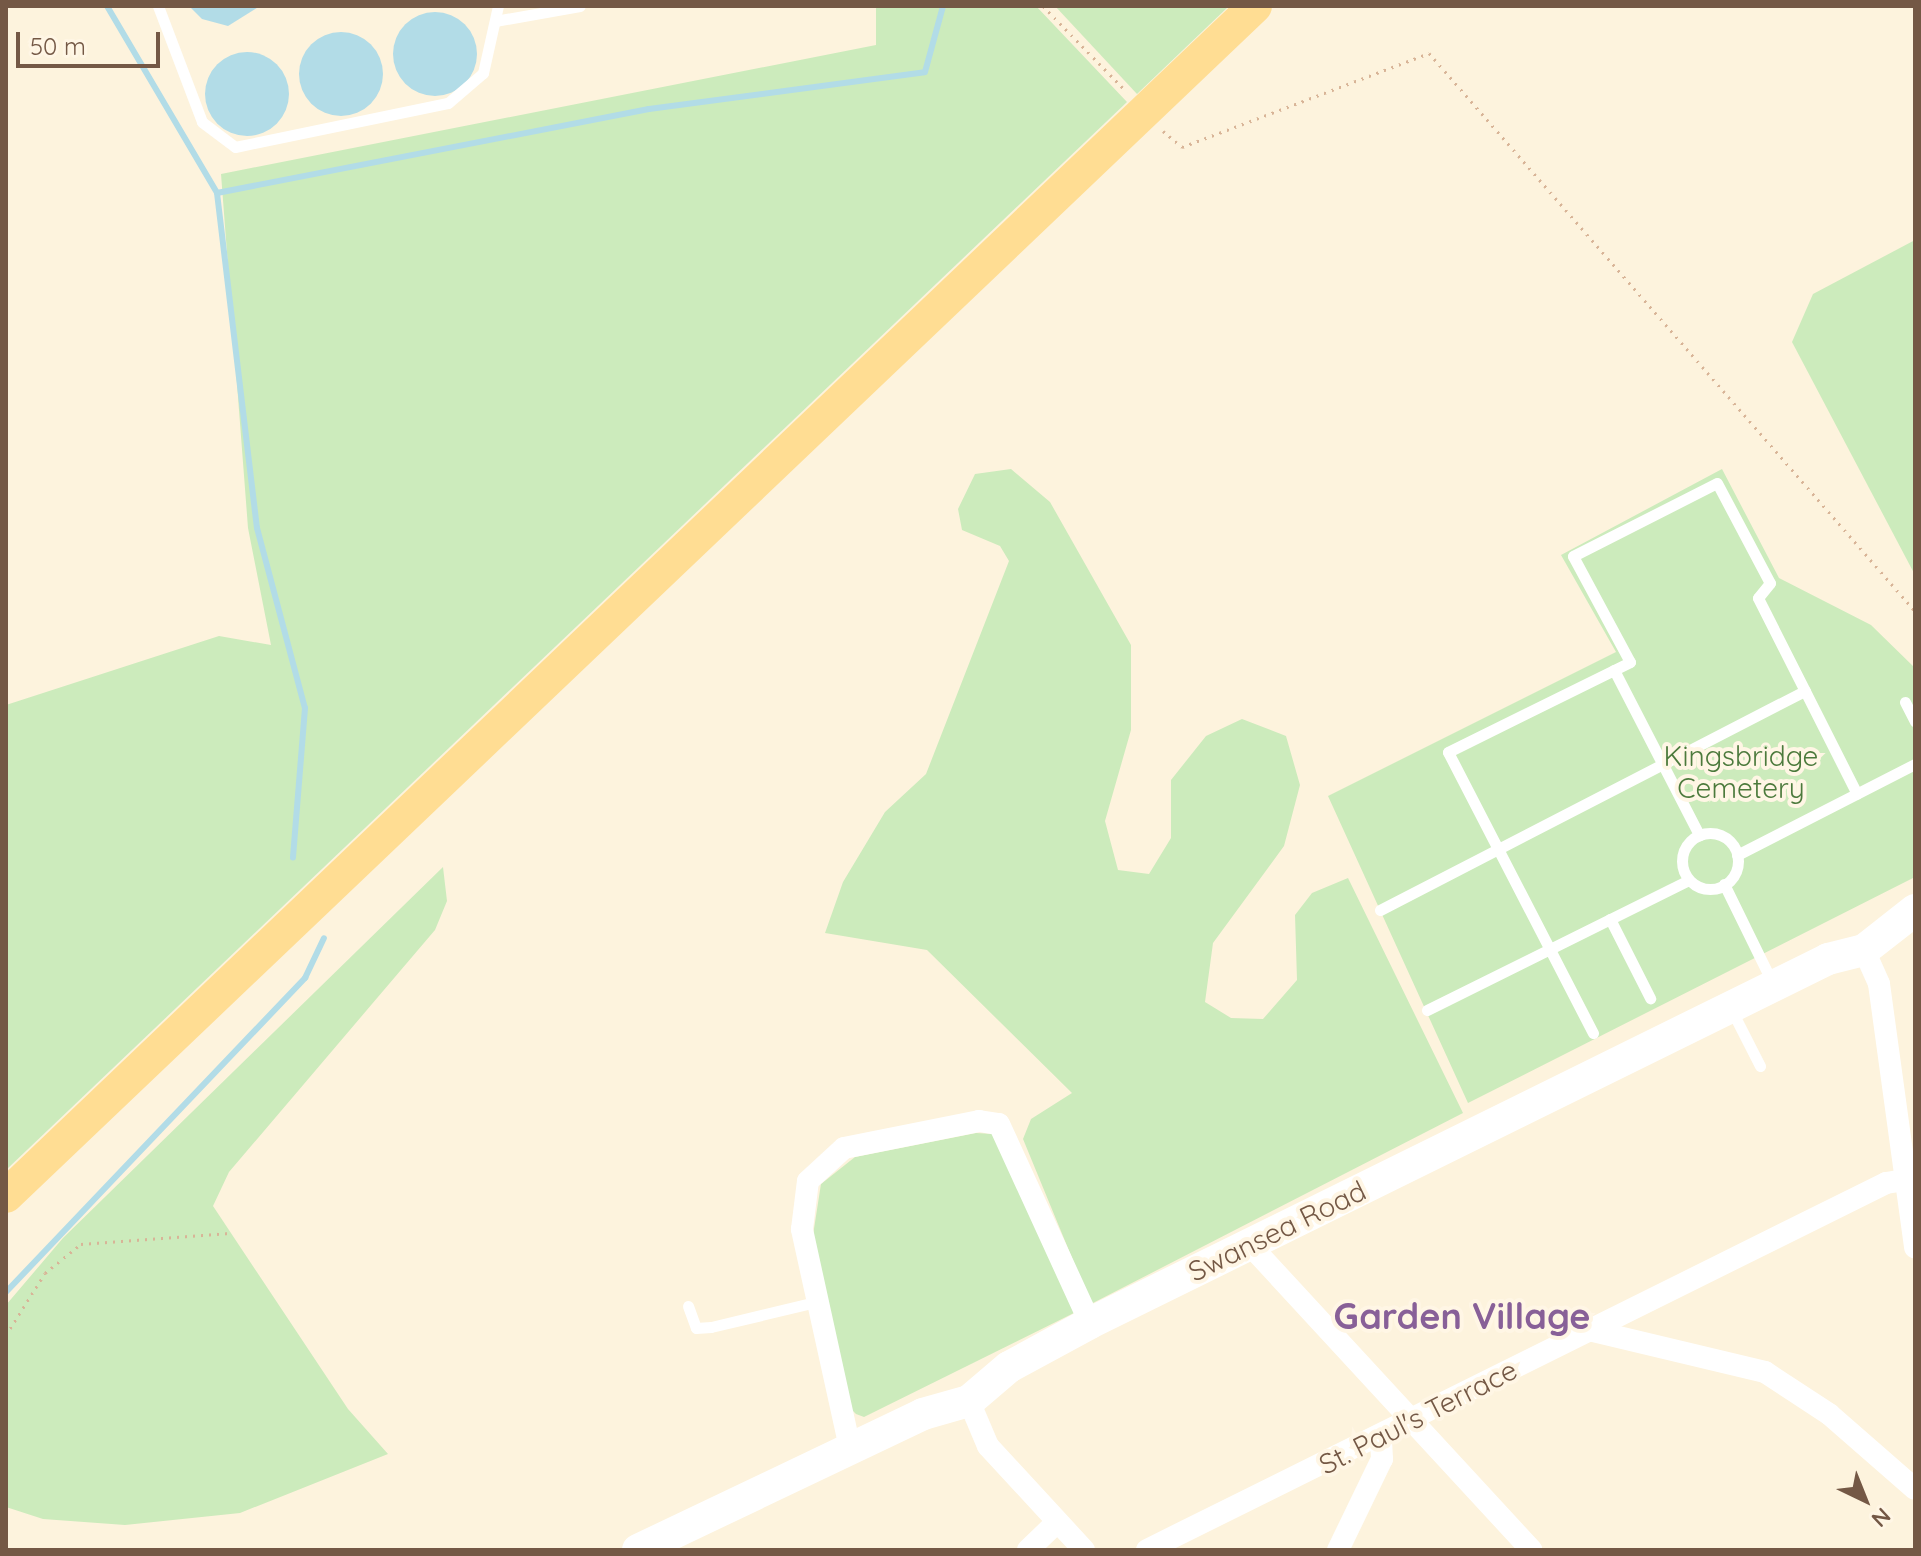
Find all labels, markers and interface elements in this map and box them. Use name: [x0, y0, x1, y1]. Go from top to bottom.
scale bar: [20, 16, 164, 66]
text: 50 m: [30, 31, 86, 61]
park label: Kingsbridge Cemetery: [1664, 739, 1818, 805]
street label: Swansea Road: [1183, 1174, 1371, 1288]
district label: Garden Village: [1334, 1294, 1590, 1338]
street label: St. Paul's Terrace: [1313, 1353, 1523, 1481]
north arrow: [1825, 1460, 1905, 1540]
text: N: [1866, 1502, 1897, 1533]

